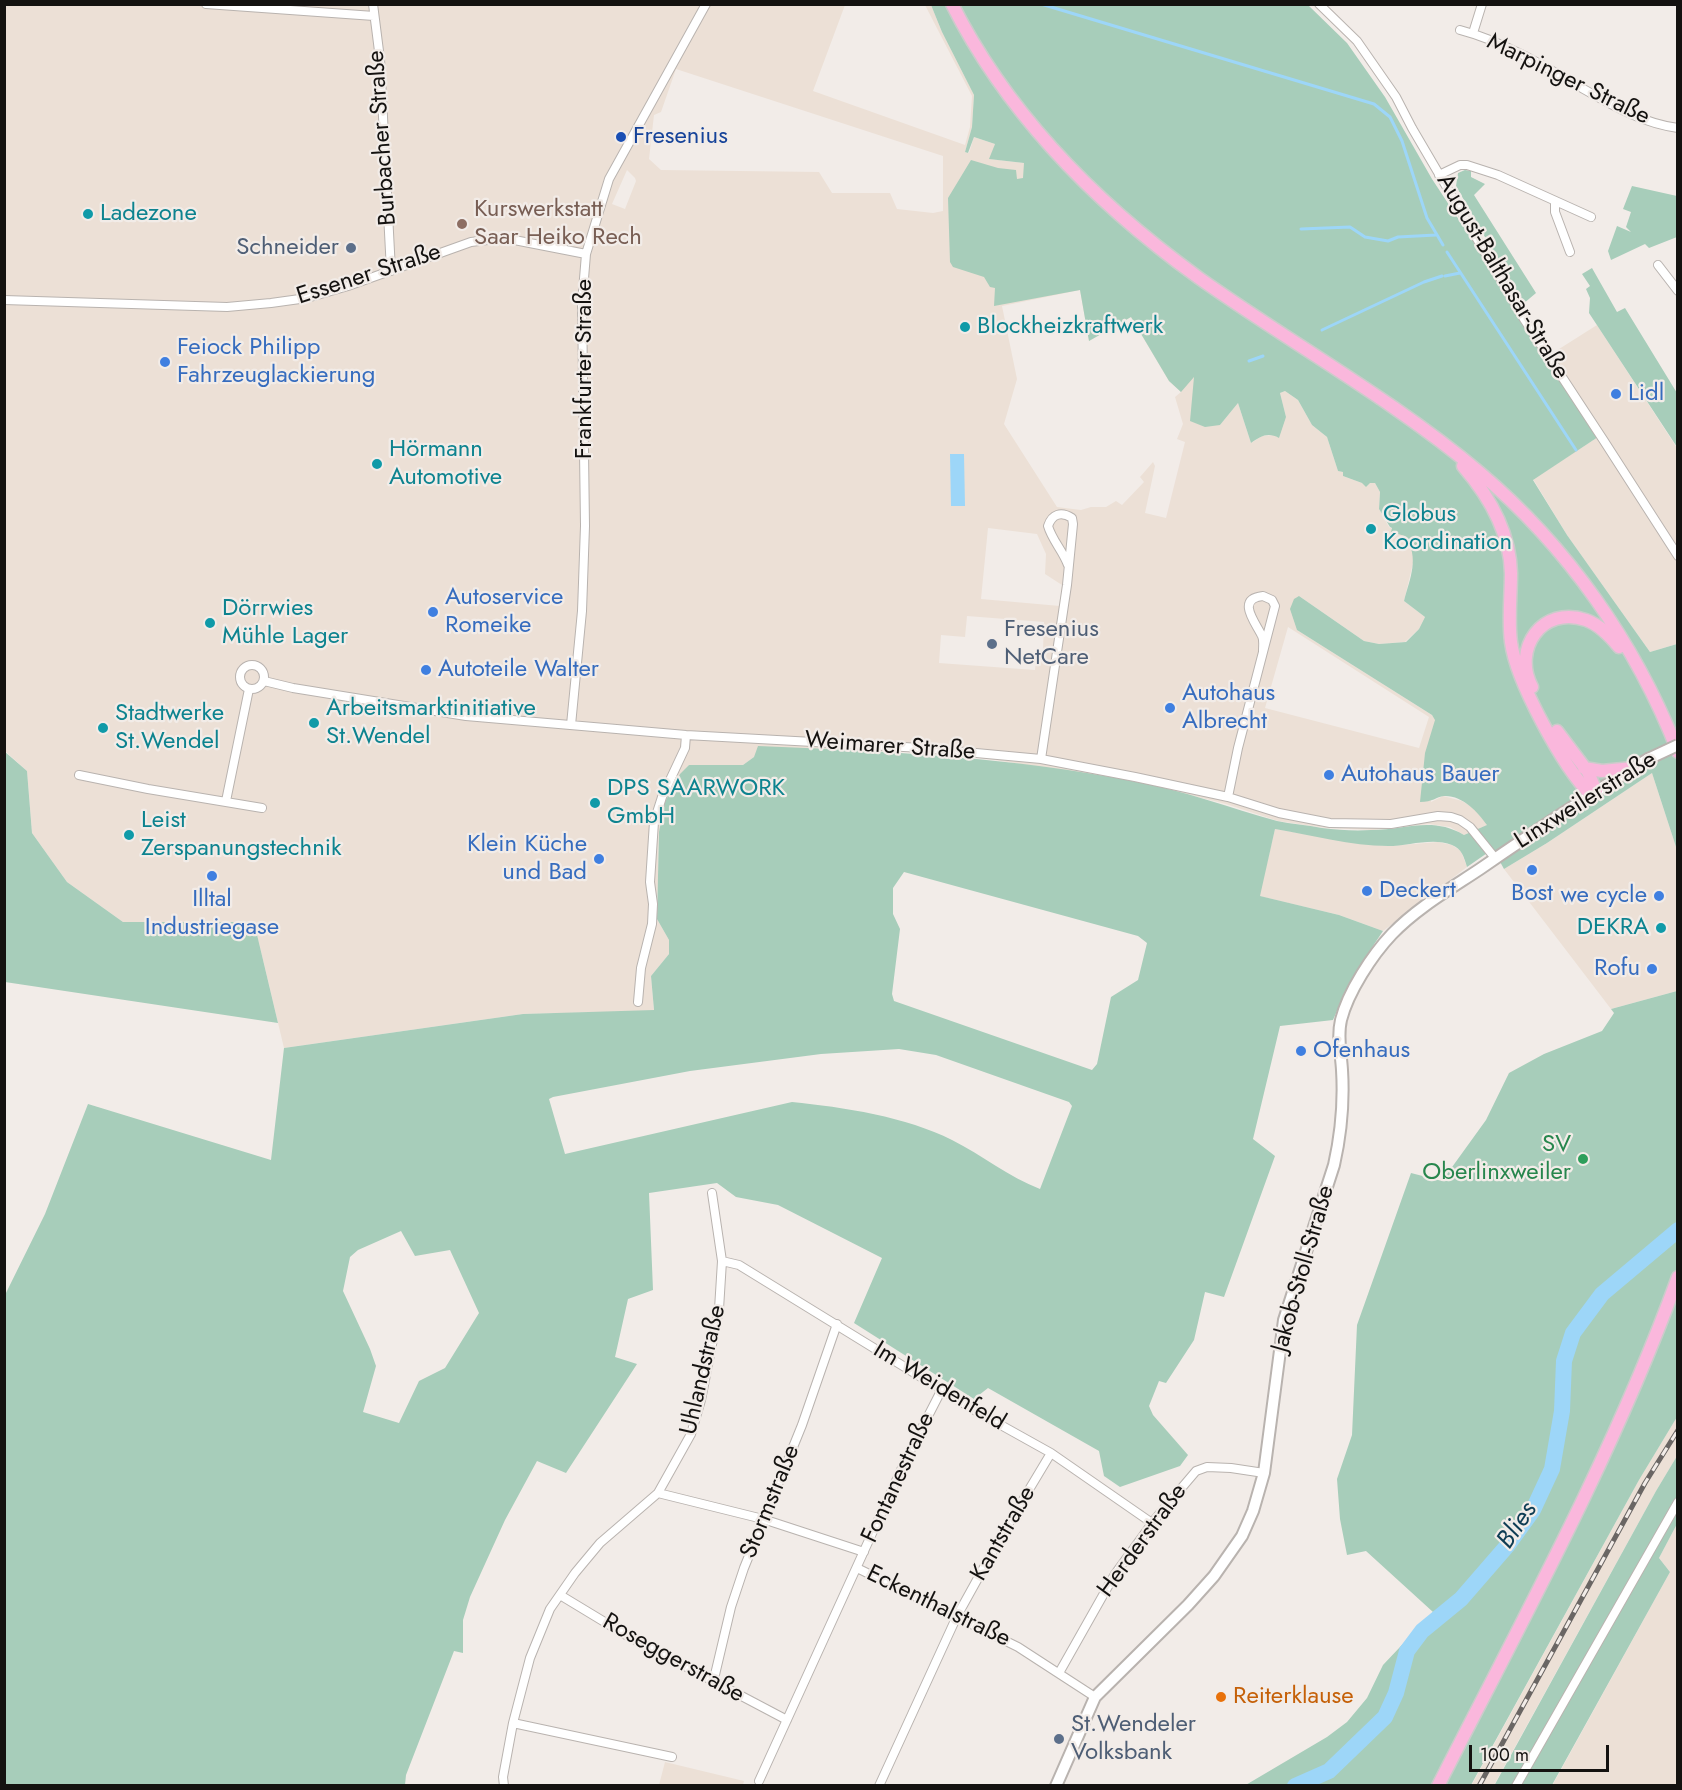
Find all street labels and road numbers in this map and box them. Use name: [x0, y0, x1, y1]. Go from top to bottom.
street label: Marpinger Straße: [1482, 28, 1654, 132]
street label: Burbacher Straße: [362, 49, 404, 227]
street label: August-Balthasar-Straße: [1429, 169, 1575, 385]
street label: Essener Straße: [293, 238, 445, 312]
street label: Frankfurter Straße: [571, 279, 599, 459]
street label: Weimarer Straße: [804, 727, 976, 767]
street label: Linxweilerstraße: [1510, 746, 1662, 856]
street label: Jakob-Stoll-Straße: [1266, 1182, 1342, 1356]
street label: Uhlandstraße: [675, 1302, 733, 1438]
street label: Im Weidenfeld: [868, 1336, 1010, 1438]
street label: Fontanestraße: [856, 1408, 942, 1548]
street label: Stormstraße: [735, 1441, 807, 1563]
street label: Herderstraße: [1092, 1479, 1194, 1603]
street label: Kantstraße: [965, 1482, 1043, 1586]
street label: Eckenthalstraße: [861, 1560, 1015, 1654]
street label: Roseggerstraße: [597, 1608, 749, 1710]

